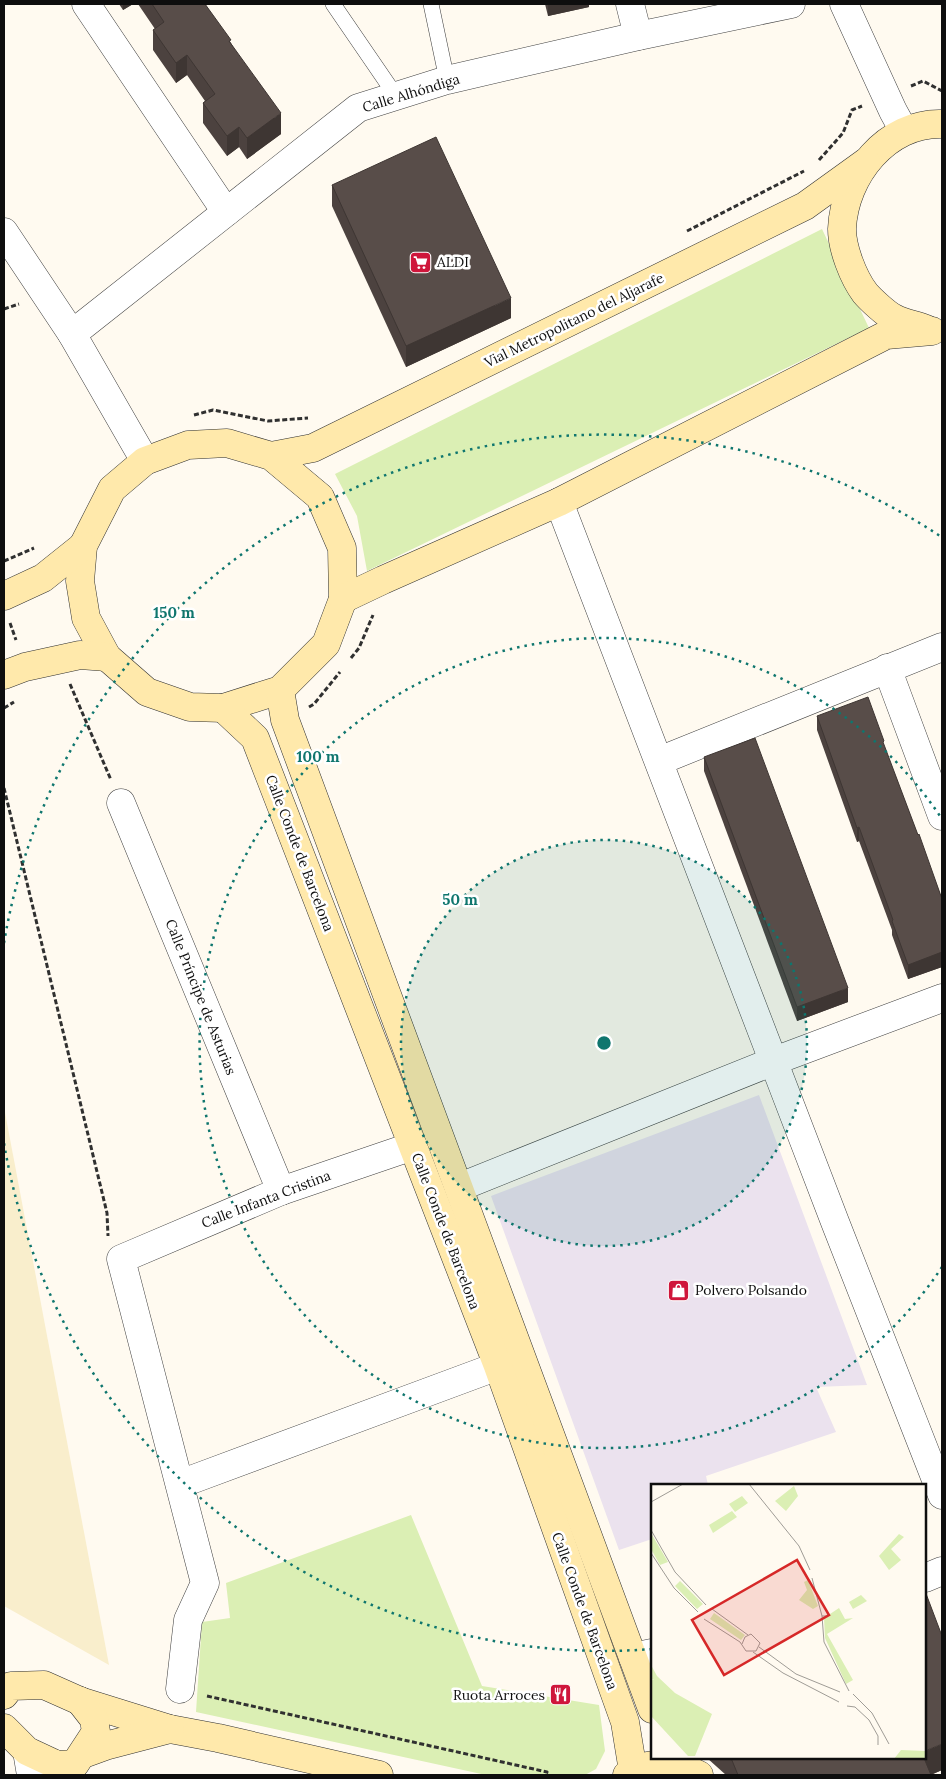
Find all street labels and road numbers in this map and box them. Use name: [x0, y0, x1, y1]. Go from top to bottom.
street label: Calle Alhóndiga: [360, 70, 462, 116]
street label: Vial Metropolitano del Aljarafe: [481, 268, 667, 372]
street label: Calle Conde de Barcelona: [262, 772, 338, 934]
street label: Calle Príncipe de Asturias: [162, 917, 240, 1077]
street label: Calle Conde de Barcelona: [408, 1150, 484, 1312]
street label: Calle Infanta Cristina: [199, 1166, 333, 1232]
street label: Calle Conde de Barcelona: [548, 1530, 622, 1692]

